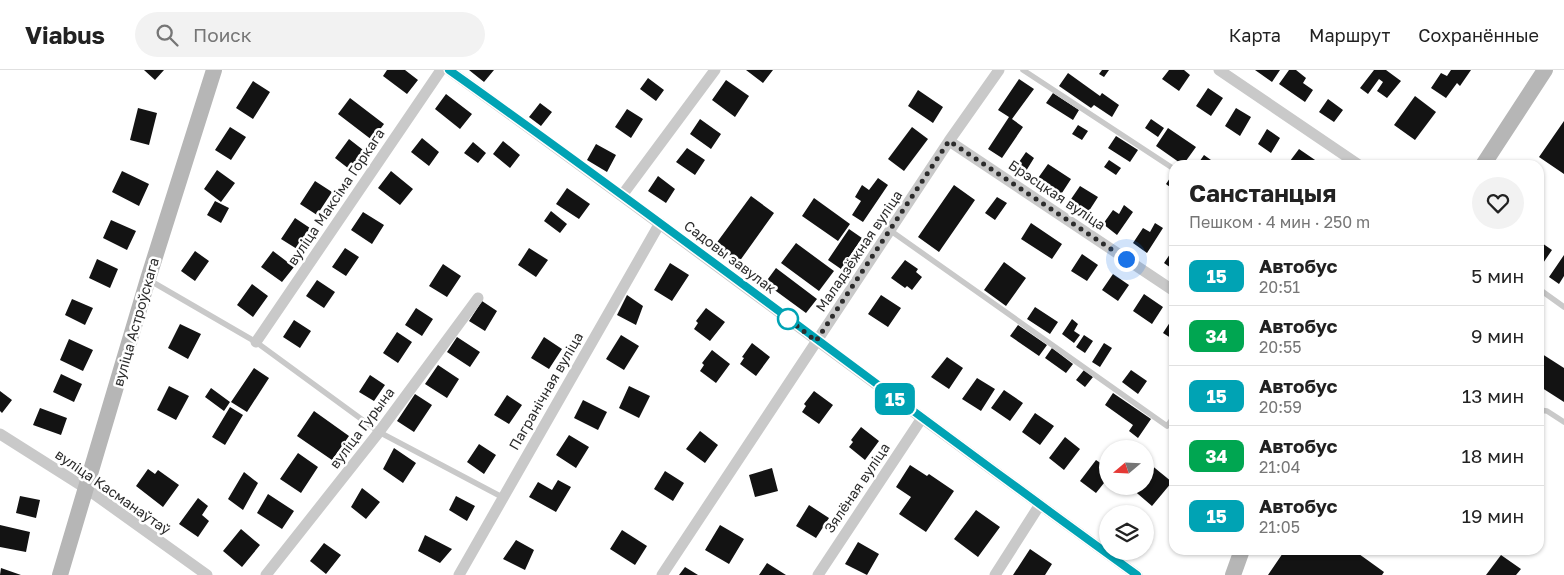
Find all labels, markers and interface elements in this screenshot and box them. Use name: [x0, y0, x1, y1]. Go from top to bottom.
search box: [135, 12, 485, 57]
text: Viabus: [25, 20, 105, 49]
icon: search: [153, 21, 181, 49]
text: Поиск: [193, 23, 252, 46]
text: Карта: [1229, 24, 1281, 46]
text: Маршрут: [1309, 24, 1390, 46]
text: Сохранённые: [1418, 24, 1539, 46]
street label: вуліца Максіма Горкага: [283, 125, 388, 268]
street label: Брэсцкая вуліца: [1006, 156, 1109, 233]
button: heart: [1472, 177, 1524, 229]
text: Санстанцыя: [1189, 178, 1336, 207]
street label: Маладзёжная вуліца: [812, 187, 906, 315]
text: Пешком · 4 мин · 250 m: [1189, 212, 1370, 232]
street label: Садовы завулак: [681, 217, 780, 297]
your location: [1114, 247, 1139, 272]
text: Автобус: [1259, 254, 1337, 277]
street label: вуліца Астроўскага: [109, 256, 162, 388]
text: 5 мин: [1471, 264, 1524, 287]
text: 15: [1206, 265, 1227, 287]
text: 20:51: [1259, 277, 1300, 297]
unlabelled marker: [777, 308, 799, 330]
text: Автобус: [1259, 314, 1337, 337]
text: 9 мин: [1471, 324, 1524, 347]
text: 34: [1205, 325, 1228, 347]
street label: Пагранічная вуліца: [505, 329, 586, 453]
text: 20:55: [1259, 337, 1302, 357]
text: Автобус: [1259, 374, 1337, 397]
line badge: 15: [872, 383, 918, 415]
street label: вуліца Гурына: [326, 384, 398, 472]
text: 13 мин: [1462, 384, 1524, 407]
text: 15: [1206, 385, 1227, 407]
text: 15: [885, 388, 905, 410]
text: 20:59: [1259, 397, 1302, 417]
text: Автобус: [1259, 434, 1337, 457]
street label: Зялёная вуліца: [820, 439, 893, 536]
north arrow: [1099, 440, 1154, 495]
map controls: [1099, 440, 1154, 560]
text: 18 мин: [1462, 444, 1524, 467]
street label: вуліца Касманаўтаў: [52, 445, 174, 538]
text: 34: [1205, 445, 1228, 467]
text: 21:04: [1259, 457, 1301, 477]
text: Автобус: [1259, 494, 1337, 517]
text: 19 мин: [1462, 504, 1524, 527]
button: layers: [1099, 505, 1154, 560]
text: 15: [1206, 505, 1227, 527]
text: 21:05: [1259, 517, 1300, 537]

